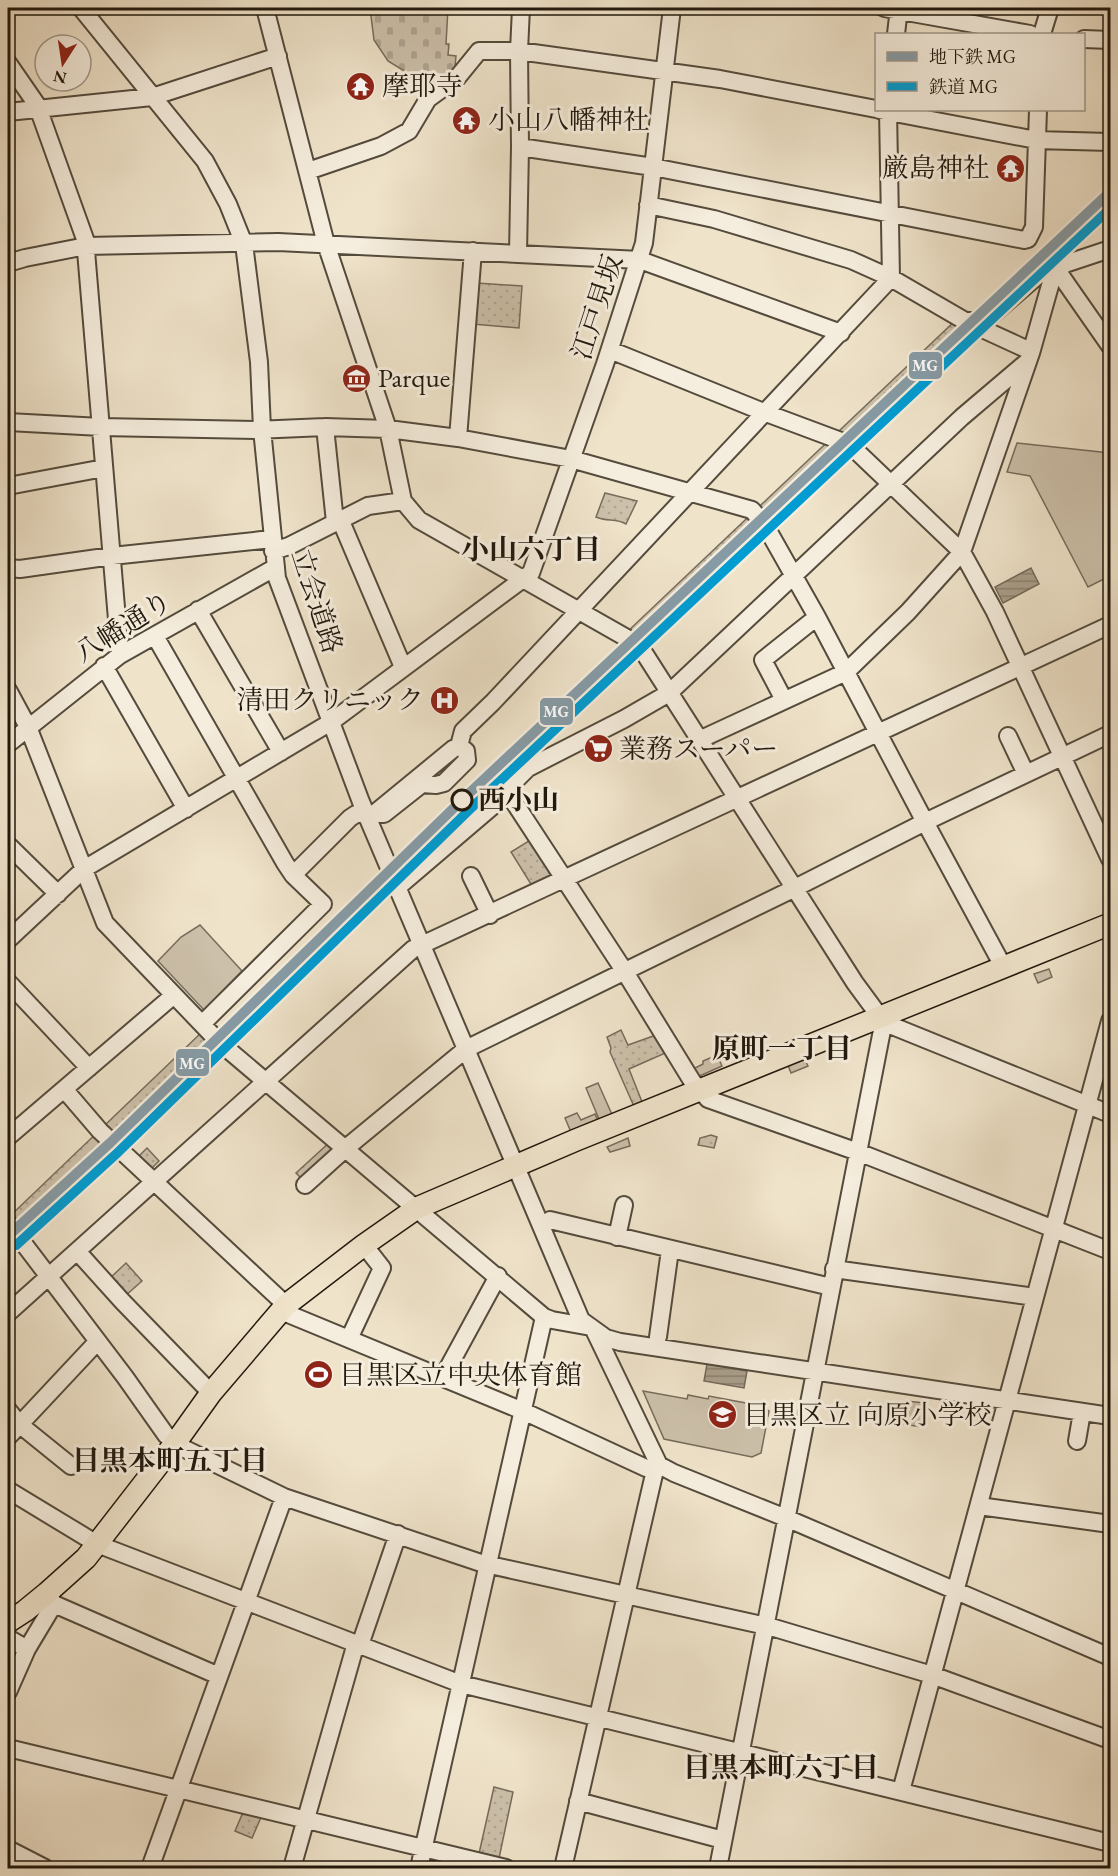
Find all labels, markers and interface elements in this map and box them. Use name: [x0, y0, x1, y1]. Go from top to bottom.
north arrow: [33, 33, 93, 93]
legend: [875, 33, 1085, 111]
text: 地下鉄 MG: [929, 45, 1016, 68]
text: N: [51, 66, 69, 89]
place label: 摩耶寺: [382, 68, 463, 103]
temple icon: 摩耶寺: [345, 70, 377, 102]
text: 鉄道 MG: [929, 75, 998, 98]
place label: 小山八幡神社: [488, 102, 650, 137]
temple icon: 小山八幡神社: [451, 104, 483, 136]
place label: 厳島神社: [882, 150, 990, 185]
temple icon: 厳島神社: [995, 152, 1027, 184]
street label: 江戸見坂: [563, 250, 630, 364]
line badge: MG: [908, 351, 943, 380]
text: MG: [912, 355, 939, 376]
place label: Parque: [378, 360, 450, 395]
museum icon: Parque: [341, 362, 373, 394]
district label: 小山六丁目: [461, 531, 601, 567]
street label: 立会道路: [284, 544, 351, 658]
street label: 八幡通り: [68, 583, 178, 670]
place label: 清田クリニック: [237, 682, 424, 717]
hospital icon: 清田クリニック: [429, 684, 461, 716]
line badge: MG: [539, 697, 574, 726]
text: MG: [543, 701, 570, 722]
place label: 業務スーパー: [619, 731, 778, 766]
supermarket icon: 業務スーパー: [582, 733, 614, 765]
place label: 西小山: [478, 782, 559, 817]
marker: 西小山: [451, 789, 473, 811]
district label: 原町一丁目: [712, 1030, 852, 1066]
line badge: MG: [175, 1048, 210, 1077]
text: MG: [179, 1053, 206, 1074]
place label: 目黒区立中央体育館: [339, 1357, 582, 1392]
sports icon: 目黒区立中央体育館: [302, 1359, 334, 1391]
place label: 目黒区立 向原小学校: [743, 1397, 991, 1432]
school or university icon: 目黒区立 向原小学校: [706, 1399, 738, 1431]
district label: 目黒本町五丁目: [72, 1442, 268, 1478]
district label: 目黒本町六丁目: [683, 1749, 879, 1785]

